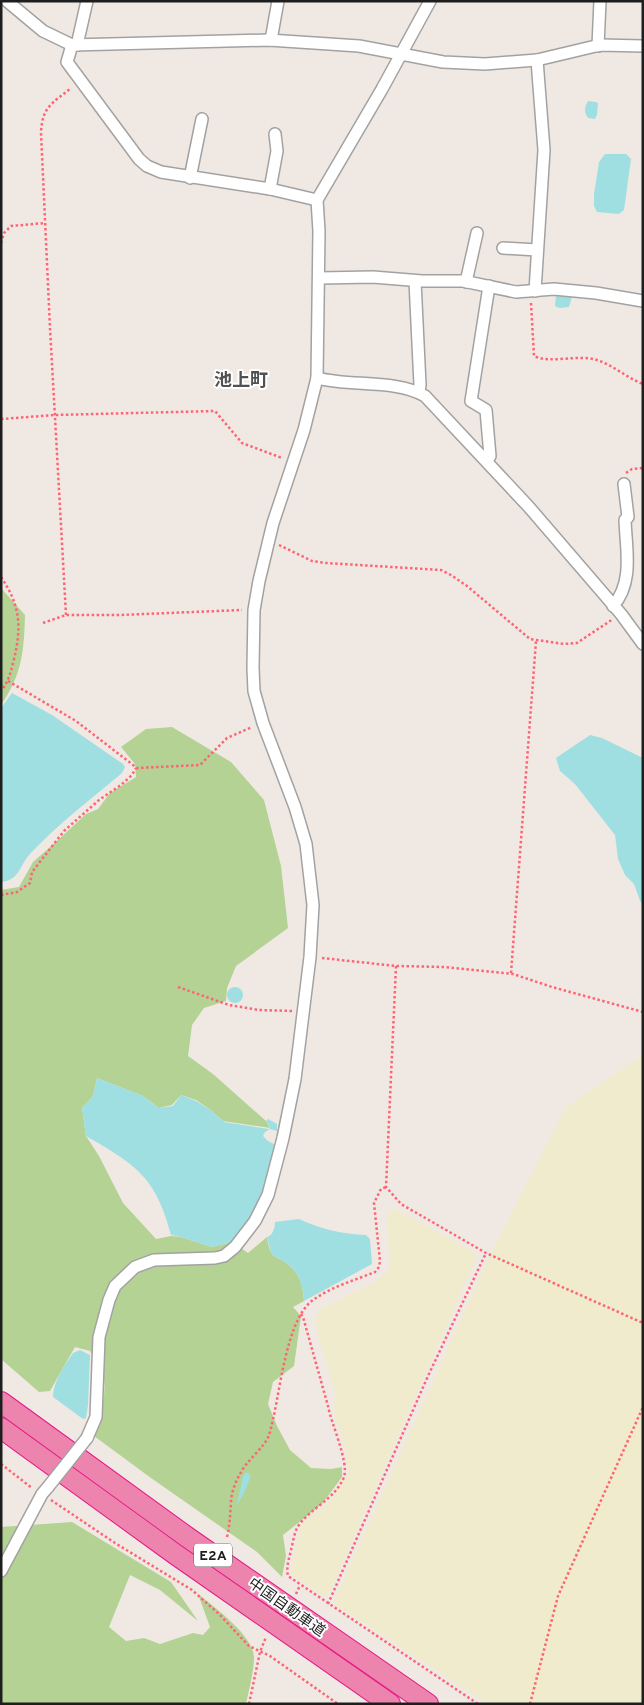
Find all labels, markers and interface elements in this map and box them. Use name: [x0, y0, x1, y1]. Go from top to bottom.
district label: 池上町: [214, 370, 268, 393]
road number: E2A: [194, 1544, 232, 1566]
street label: 中国自動車道: [244, 1575, 328, 1642]

